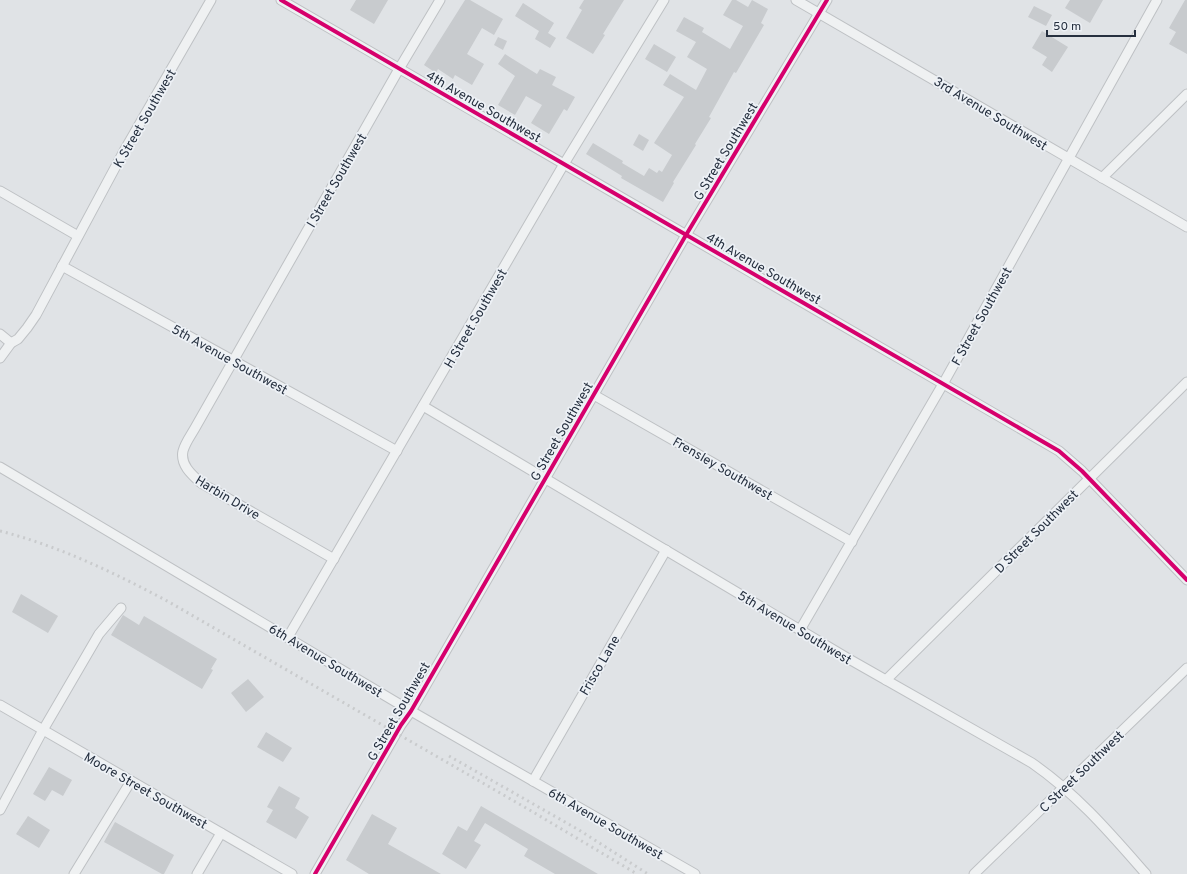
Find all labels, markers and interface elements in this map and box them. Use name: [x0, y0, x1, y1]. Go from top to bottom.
scale bar: [1047, 12, 1135, 38]
text: 50 m: [1053, 19, 1081, 35]
street label: K Street Southwest: [111, 67, 181, 171]
street label: 4th Avenue Southwest: [423, 68, 543, 147]
street label: 3rd Avenue Southwest: [930, 74, 1050, 155]
street label: G Street Southwest: [691, 100, 762, 204]
street label: I Street Southwest: [304, 131, 371, 231]
street label: 4th Avenue Southwest: [703, 230, 823, 309]
street label: F Street Southwest: [949, 265, 1016, 369]
street label: H Street Southwest: [442, 266, 512, 371]
street label: 5th Avenue Southwest: [168, 322, 290, 399]
street label: G Street Southwest: [528, 380, 598, 484]
street label: Frensley Southwest: [669, 435, 775, 505]
street label: Harbin Drive: [192, 473, 262, 524]
street label: D Street Southwest: [992, 487, 1083, 578]
street label: 5th Avenue Southwest: [734, 588, 854, 669]
street label: 6th Avenue Southwest: [265, 621, 385, 702]
street label: Frisco Lane: [577, 633, 624, 699]
street label: G Street Southwest: [365, 660, 435, 764]
street label: C Street Southwest: [1037, 728, 1128, 817]
street label: Moore Street Southwest: [81, 750, 210, 834]
street label: 6th Avenue Southwest: [545, 785, 665, 864]

